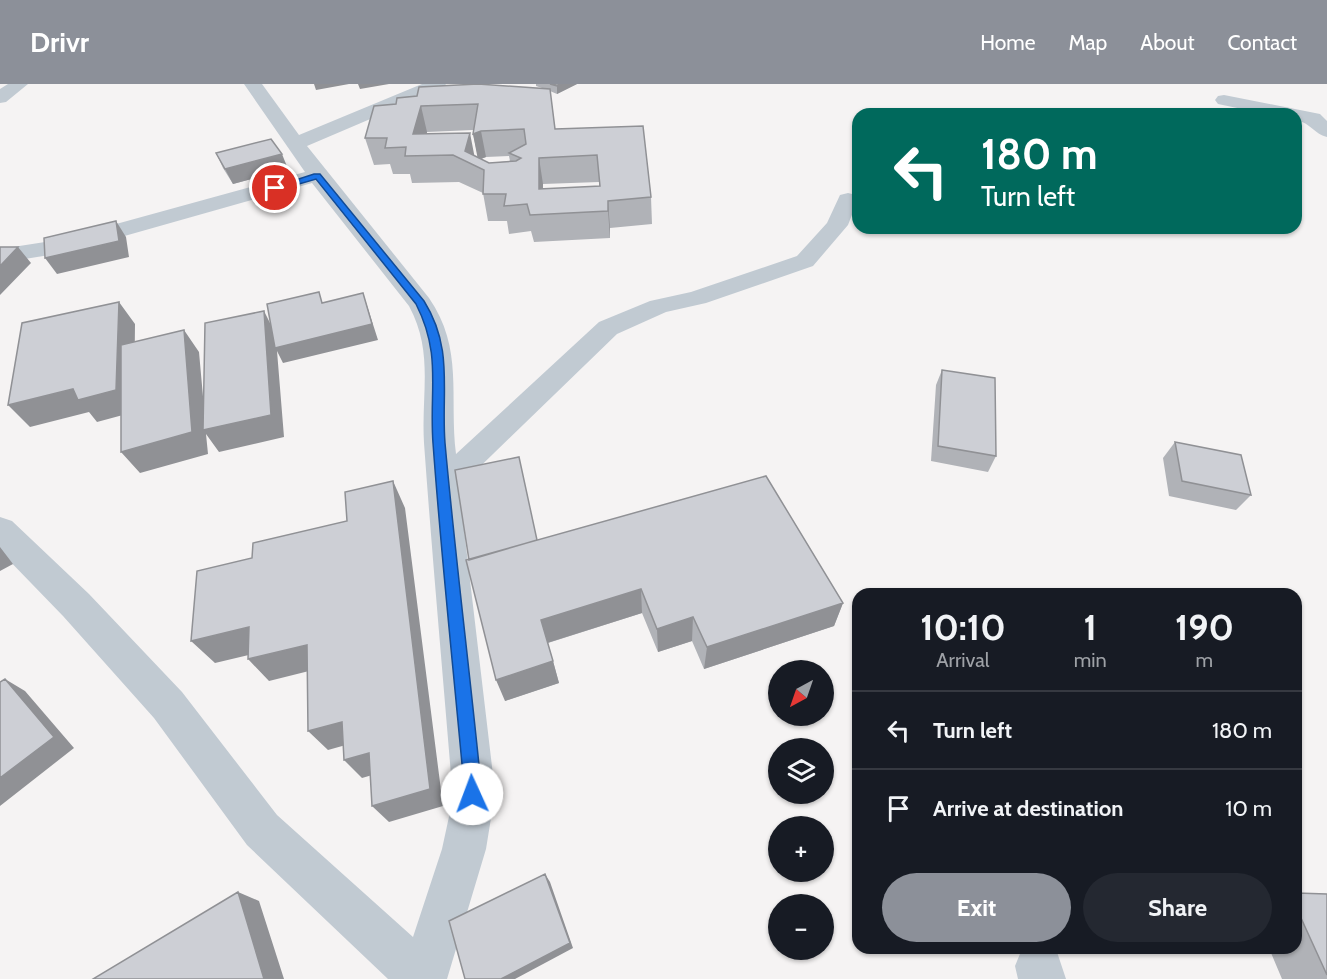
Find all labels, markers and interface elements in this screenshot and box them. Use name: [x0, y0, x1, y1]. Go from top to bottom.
text: Drivr: [30, 25, 89, 59]
text: Home: [980, 30, 1036, 55]
text: Map: [1069, 30, 1107, 55]
text: About: [1140, 30, 1194, 55]
text: Contact: [1227, 30, 1297, 55]
text: 180 m: [981, 128, 1097, 180]
icon: left: [882, 132, 960, 210]
pin: [249, 162, 300, 213]
icon: arrive: [258, 171, 291, 204]
text: Turn left: [981, 180, 1075, 213]
text: 10:10: [920, 605, 1006, 649]
text: 1: [1084, 605, 1097, 649]
text: 190: [1175, 605, 1234, 649]
text: Arrival: [936, 648, 990, 672]
text: min: [1074, 648, 1107, 672]
text: m: [1196, 648, 1213, 672]
north arrow: [768, 660, 834, 726]
map controls: [768, 660, 834, 960]
icon: left: [882, 714, 915, 747]
text: Turn left: [933, 717, 1012, 744]
text: 180 m: [1212, 717, 1272, 744]
button: layers: [768, 738, 834, 804]
position arrow: [440, 762, 504, 826]
icon: arrive: [882, 792, 915, 825]
text: Arrive at destination: [933, 795, 1123, 822]
text: 10 m: [1225, 795, 1272, 822]
button: +: [768, 816, 834, 882]
button: Exit: [882, 873, 1071, 942]
button: Share: [1083, 873, 1272, 942]
button: −: [768, 894, 834, 960]

